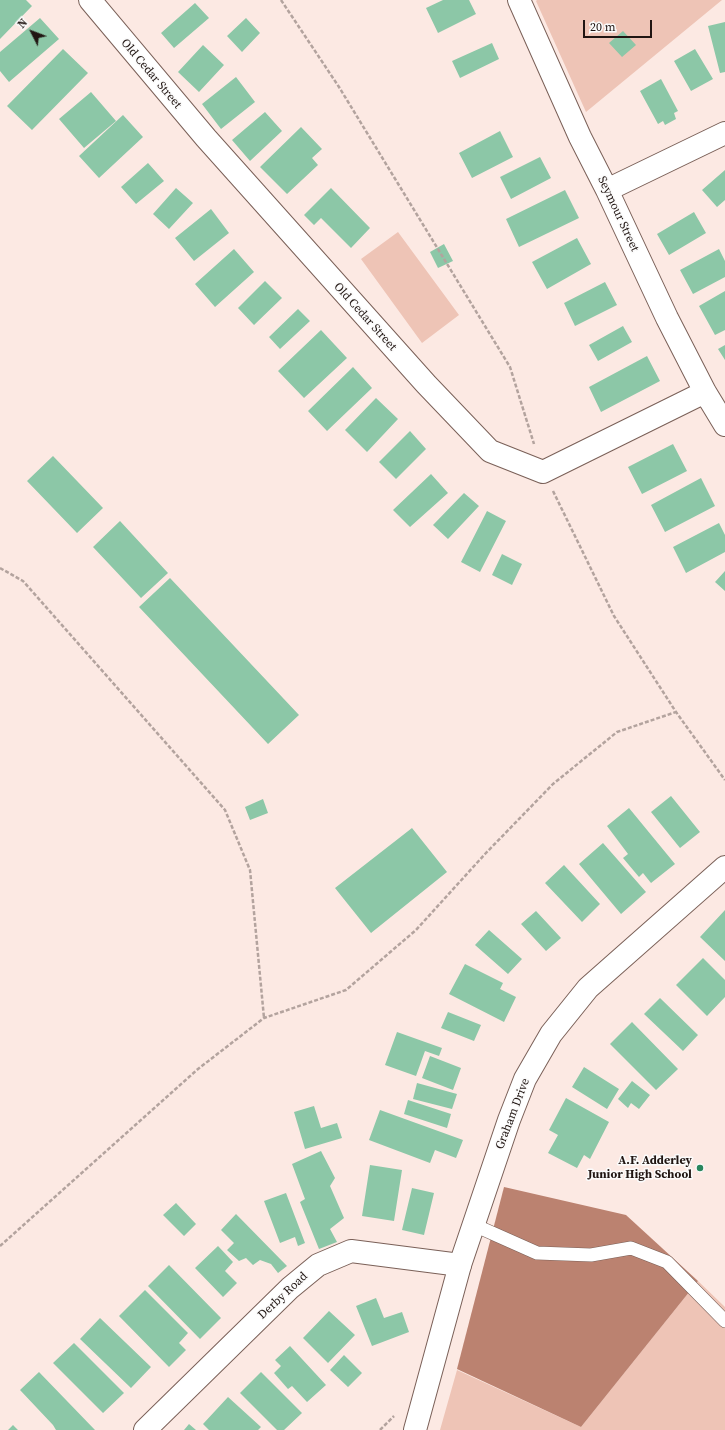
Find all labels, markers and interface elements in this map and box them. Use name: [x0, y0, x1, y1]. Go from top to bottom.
north arrow: [12, 12, 52, 52]
scale bar: [585, 12, 654, 38]
text: N: [14, 16, 31, 32]
text: 20 m: [590, 19, 616, 35]
street label: Old Cedar Street: [118, 36, 184, 112]
street label: Seymour Street: [594, 174, 642, 254]
street label: Old Cedar Street: [331, 280, 399, 354]
street label: Graham Drive: [493, 1076, 533, 1152]
place label: A.F. Adderley Junior High School: [588, 1154, 692, 1182]
marker: A.F. Adderley Junior High School: [695, 1163, 705, 1173]
street label: Derby Road: [255, 1269, 311, 1323]

